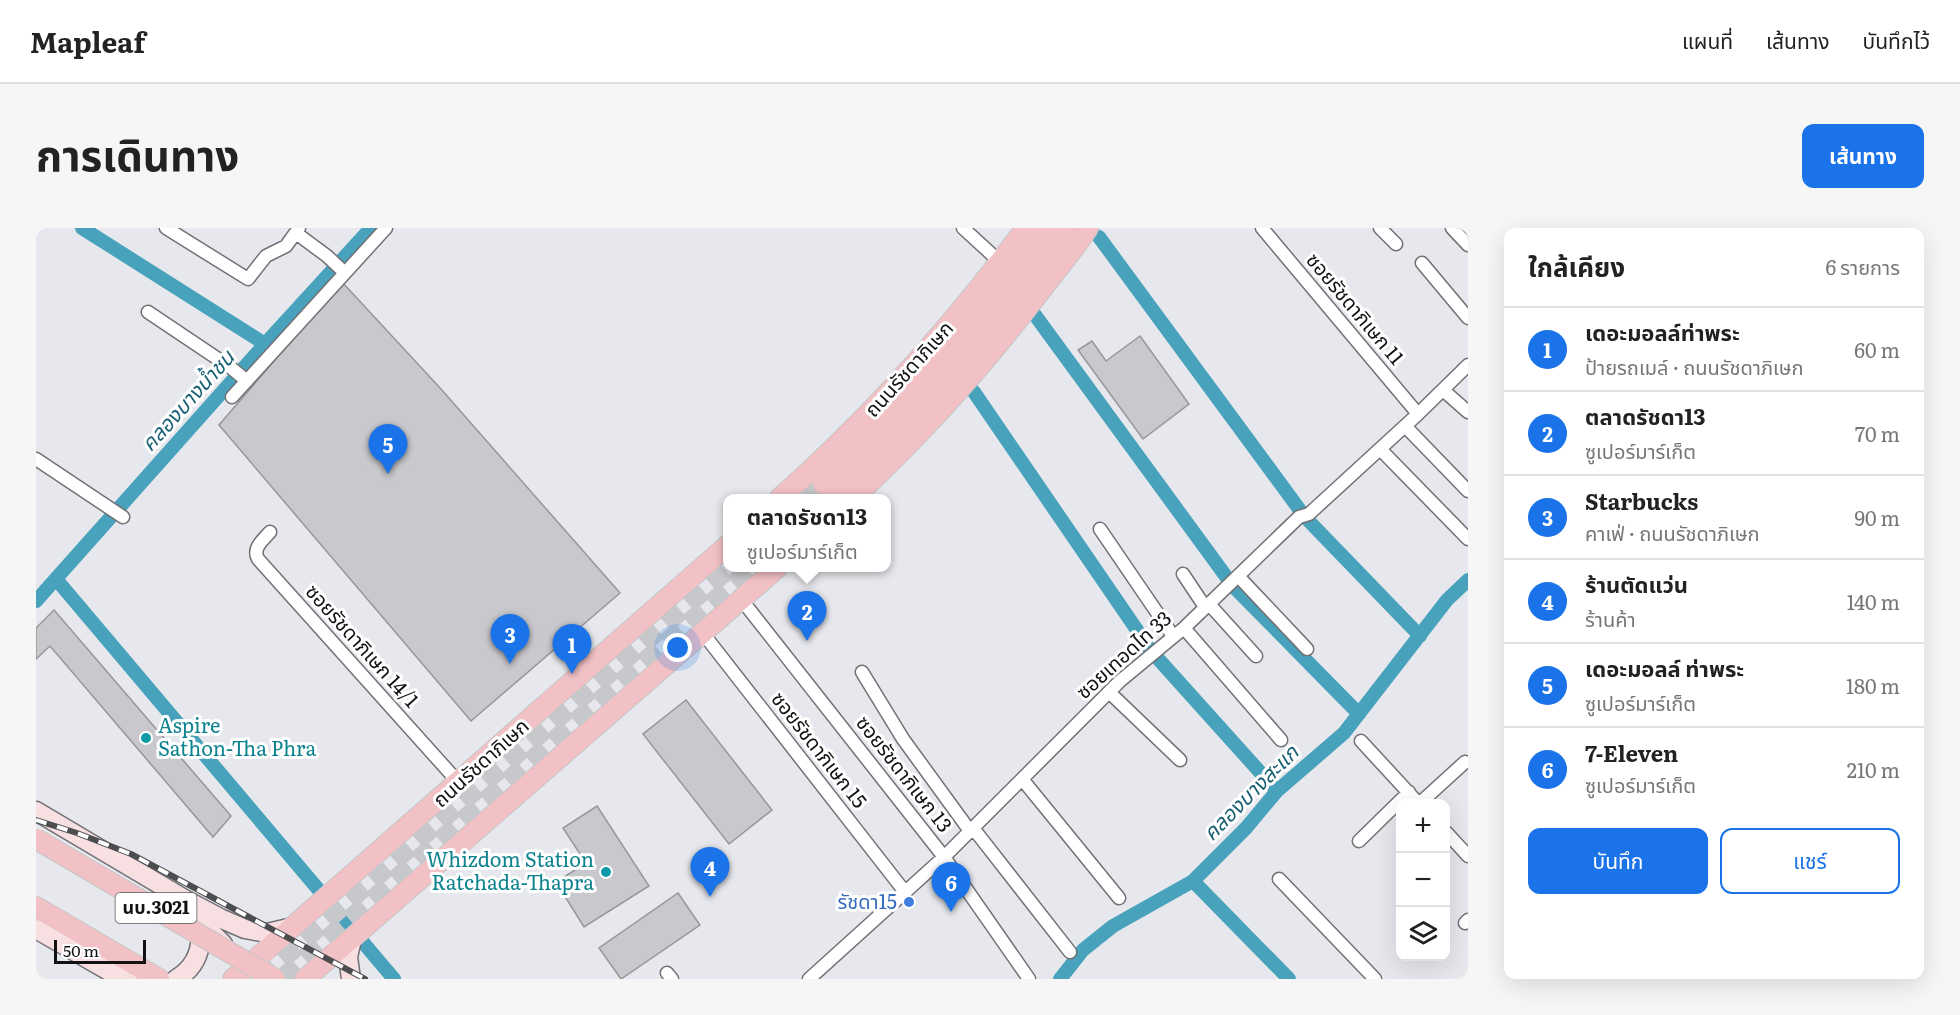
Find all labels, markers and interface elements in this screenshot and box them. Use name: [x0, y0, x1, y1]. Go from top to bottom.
text: Mapleaf: [30, 20, 145, 62]
text: แผนที่: [1682, 24, 1733, 55]
text: เส้นทาง: [1766, 24, 1830, 55]
text: บันทึกไว้: [1863, 24, 1930, 55]
text: การเดินทาง: [36, 122, 239, 184]
button: เส้นทาง: [1802, 124, 1924, 188]
street label: ซอยรัชดาภิเษก 11: [1301, 245, 1413, 370]
text: ใกล้เคียง: [1528, 246, 1625, 285]
text: 6 รายการ: [1826, 251, 1900, 281]
street label: ถนนรัชดาภิเษก: [856, 313, 959, 422]
text: เดอะมอลล์ท่าพระ: [1585, 315, 1740, 348]
text: 1: [1543, 334, 1552, 364]
text: 60 m: [1854, 334, 1900, 364]
water label: คลองบางน้ำชน: [132, 341, 241, 457]
text: ป้ายรถเมล์ · ถนนรัชดาภิเษก: [1585, 351, 1803, 381]
text: ตลาดรัชดา13: [1585, 399, 1706, 432]
text: 2: [1542, 418, 1553, 448]
text: 70 m: [1855, 418, 1900, 448]
pin: 5: [368, 424, 408, 474]
text: ซูเปอร์มาร์เก็ต: [1585, 435, 1696, 465]
text: Starbucks: [1585, 484, 1698, 517]
popup: [723, 494, 891, 572]
text: ตลาดรัชดา13: [747, 499, 867, 532]
text: 3: [1542, 502, 1553, 532]
text: 90 m: [1855, 502, 1900, 532]
text: คาเฟ่ · ถนนรัชดาภิเษก: [1585, 517, 1760, 547]
text: ซูเปอร์มาร์เก็ต: [747, 535, 858, 565]
text: ร้านตัดแว่น: [1585, 567, 1688, 600]
street label: ซอยรัชดาภิเษก 14/1: [300, 576, 427, 713]
text: 4: [1541, 586, 1554, 616]
text: 140 m: [1847, 586, 1900, 616]
pin: 2: [788, 592, 826, 641]
street label: ซอยเทอดไท 33: [1068, 602, 1177, 705]
text: ร้านค้า: [1585, 603, 1636, 633]
pin: 3: [490, 614, 530, 664]
pin: 1: [552, 624, 592, 674]
your location: [663, 633, 692, 662]
text: เดอะมอลล์ ท่าพระ: [1585, 651, 1744, 684]
text: 5: [1542, 670, 1553, 700]
text: 180 m: [1846, 670, 1900, 700]
street label: ซอยรัชดาภิเษก 15: [765, 684, 876, 813]
text: ซูเปอร์มาร์เก็ต: [1585, 687, 1696, 717]
street label: ซอยรัชดาภิเษก 13: [850, 708, 961, 838]
place label: Aspire Sathon-Tha Phra: [158, 709, 317, 762]
street label: ถนนรัชดาภิเษก: [425, 710, 534, 813]
marker: Aspire Sathon-Tha Phra: [139, 731, 153, 745]
water label: คลองบางสะแก: [1194, 735, 1305, 846]
text: 7-Eleven: [1585, 736, 1678, 769]
text: 6: [1542, 754, 1553, 784]
text: 210 m: [1847, 754, 1900, 784]
text: ซูเปอร์มาร์เก็ต: [1585, 769, 1696, 799]
map controls: [1396, 799, 1450, 961]
button: +: [1396, 799, 1450, 853]
button: บันทึก: [1528, 828, 1708, 894]
button: แชร์: [1720, 828, 1900, 894]
place label: Whizdom Station Ratchada-Thapra: [426, 843, 594, 896]
pin: 4: [690, 848, 730, 897]
button: −: [1396, 853, 1450, 907]
pin: 6: [932, 862, 970, 912]
marker: Whizdom Station Ratchada-Thapra: [599, 865, 613, 879]
place label: รัชดา15: [838, 885, 897, 915]
road number: นบ.3021: [116, 893, 196, 923]
marker: รัชดา15: [902, 895, 916, 909]
button: layers: [1396, 907, 1450, 961]
scale bar: [54, 937, 146, 964]
text: 50 m: [63, 938, 99, 962]

